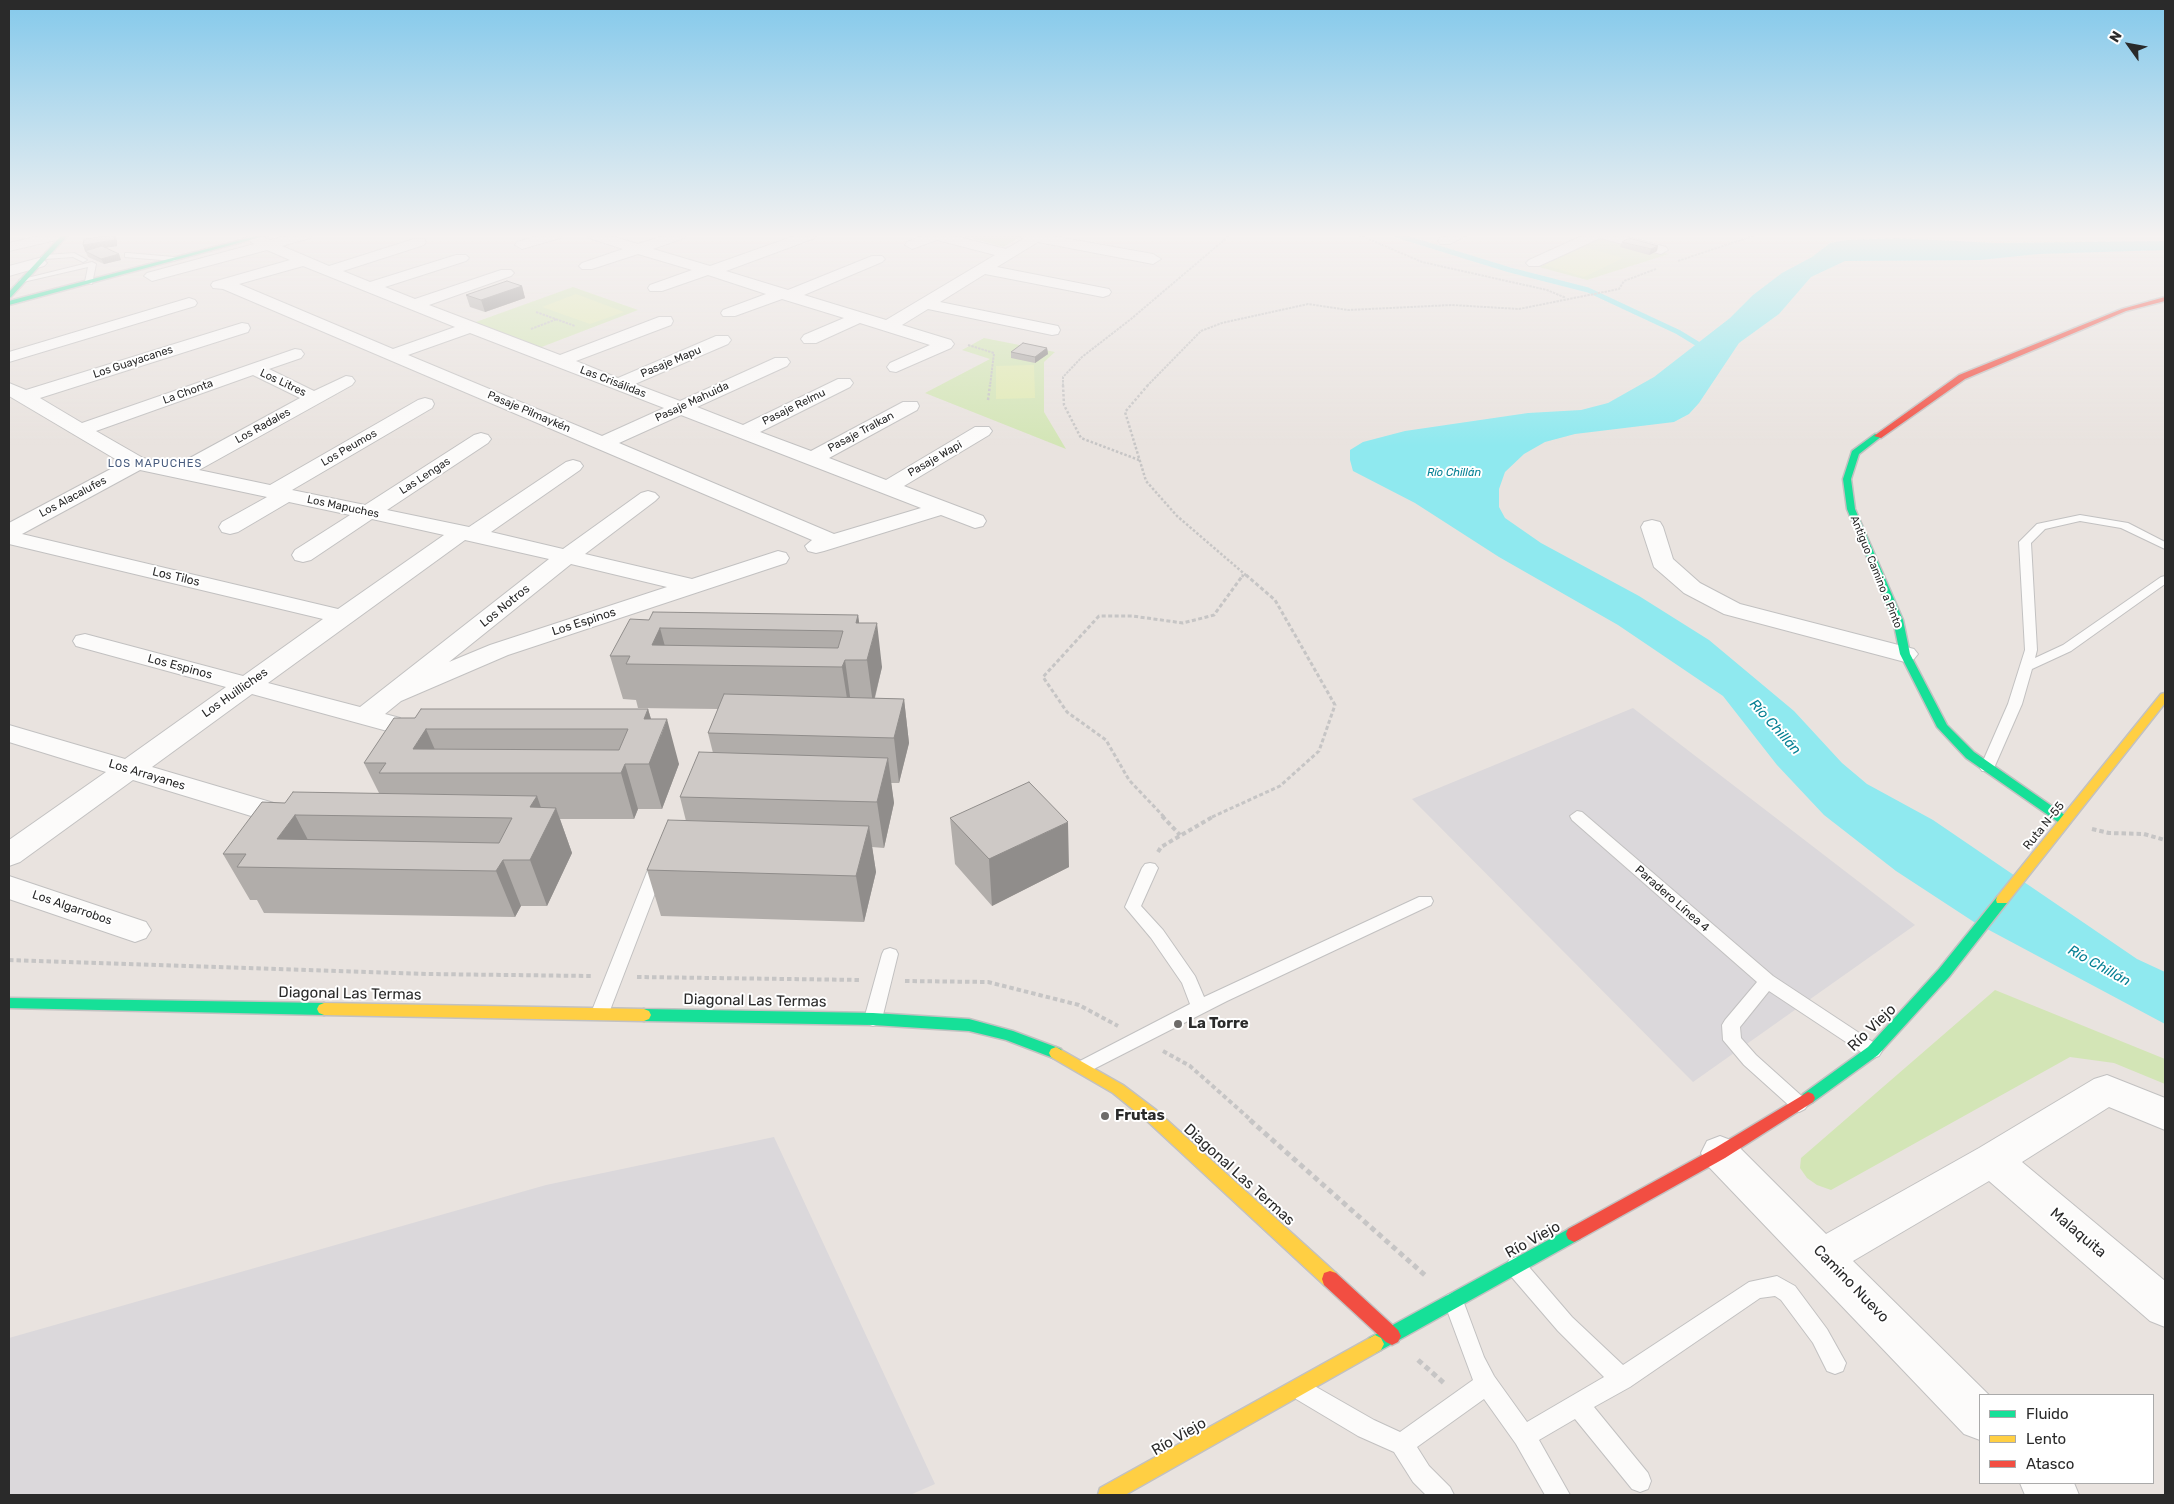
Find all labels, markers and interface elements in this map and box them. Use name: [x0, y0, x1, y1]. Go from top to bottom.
north arrow: [2104, 20, 2154, 70]
text: N: [2106, 28, 2126, 46]
street label: Los Guayacanes: [91, 343, 175, 381]
street label: Pasaje Mapu: [639, 343, 703, 381]
street label: Las Crisálidas: [578, 363, 648, 401]
street label: Los Litres: [258, 367, 308, 399]
street label: La Chonta: [161, 377, 215, 407]
street label: Pasaje Mahuida: [653, 379, 731, 425]
street label: Pasaje Relmu: [760, 386, 828, 428]
street label: Pasaje Pilmaykén: [486, 389, 572, 435]
street label: Los Radales: [233, 405, 293, 447]
street label: Pasaje Tralkan: [826, 409, 896, 455]
street label: Los Peumos: [319, 427, 379, 469]
street label: Pasaje Wapi: [906, 438, 964, 480]
street label: Las Lengas: [397, 455, 453, 497]
district label: LOS MAPUCHES: [106, 457, 204, 471]
water label: Río Chillán: [1427, 466, 1481, 480]
street label: Los Alacalufes: [37, 474, 109, 520]
street label: Los Mapuches: [306, 493, 380, 521]
street label: Antiguo Camino a Pinto: [1847, 514, 1905, 630]
street label: Los Tilos: [151, 565, 201, 589]
street label: Los Notros: [477, 582, 533, 630]
street label: Los Espinos: [550, 605, 618, 639]
street label: Los Espinos: [146, 651, 214, 683]
street label: Los Huilliches: [199, 665, 271, 721]
water label: Río Chillán: [1746, 696, 1804, 758]
street label: Los Arrayanes: [107, 757, 187, 793]
street label: Ruta N-55: [2020, 799, 2068, 853]
street label: Paradero Línea 4: [1632, 863, 1712, 935]
street label: Los Algarrobos: [30, 888, 114, 928]
water label: Río Chillán: [2065, 942, 2133, 990]
street label: Diagonal Las Termas: [278, 984, 422, 1004]
street label: Diagonal Las Termas: [683, 991, 827, 1011]
street label: Río Viejo: [1844, 1001, 1900, 1055]
place label: La Torre: [1188, 1015, 1249, 1033]
marker: La Torre: [1172, 1018, 1184, 1030]
place label: Frutas: [1115, 1107, 1165, 1125]
marker: Frutas: [1099, 1110, 1111, 1122]
street label: Diagonal Las Termas: [1180, 1120, 1298, 1230]
street label: Malaquita: [2046, 1204, 2110, 1262]
street label: Río Viejo: [1502, 1218, 1564, 1262]
street label: Camino Nuevo: [1810, 1241, 1892, 1327]
legend: [1979, 1394, 2154, 1484]
text: Fluido: [2026, 1405, 2069, 1423]
street label: Río Viejo: [1149, 1414, 1209, 1460]
text: Lento: [2026, 1430, 2066, 1448]
text: Atasco: [2026, 1455, 2074, 1473]

